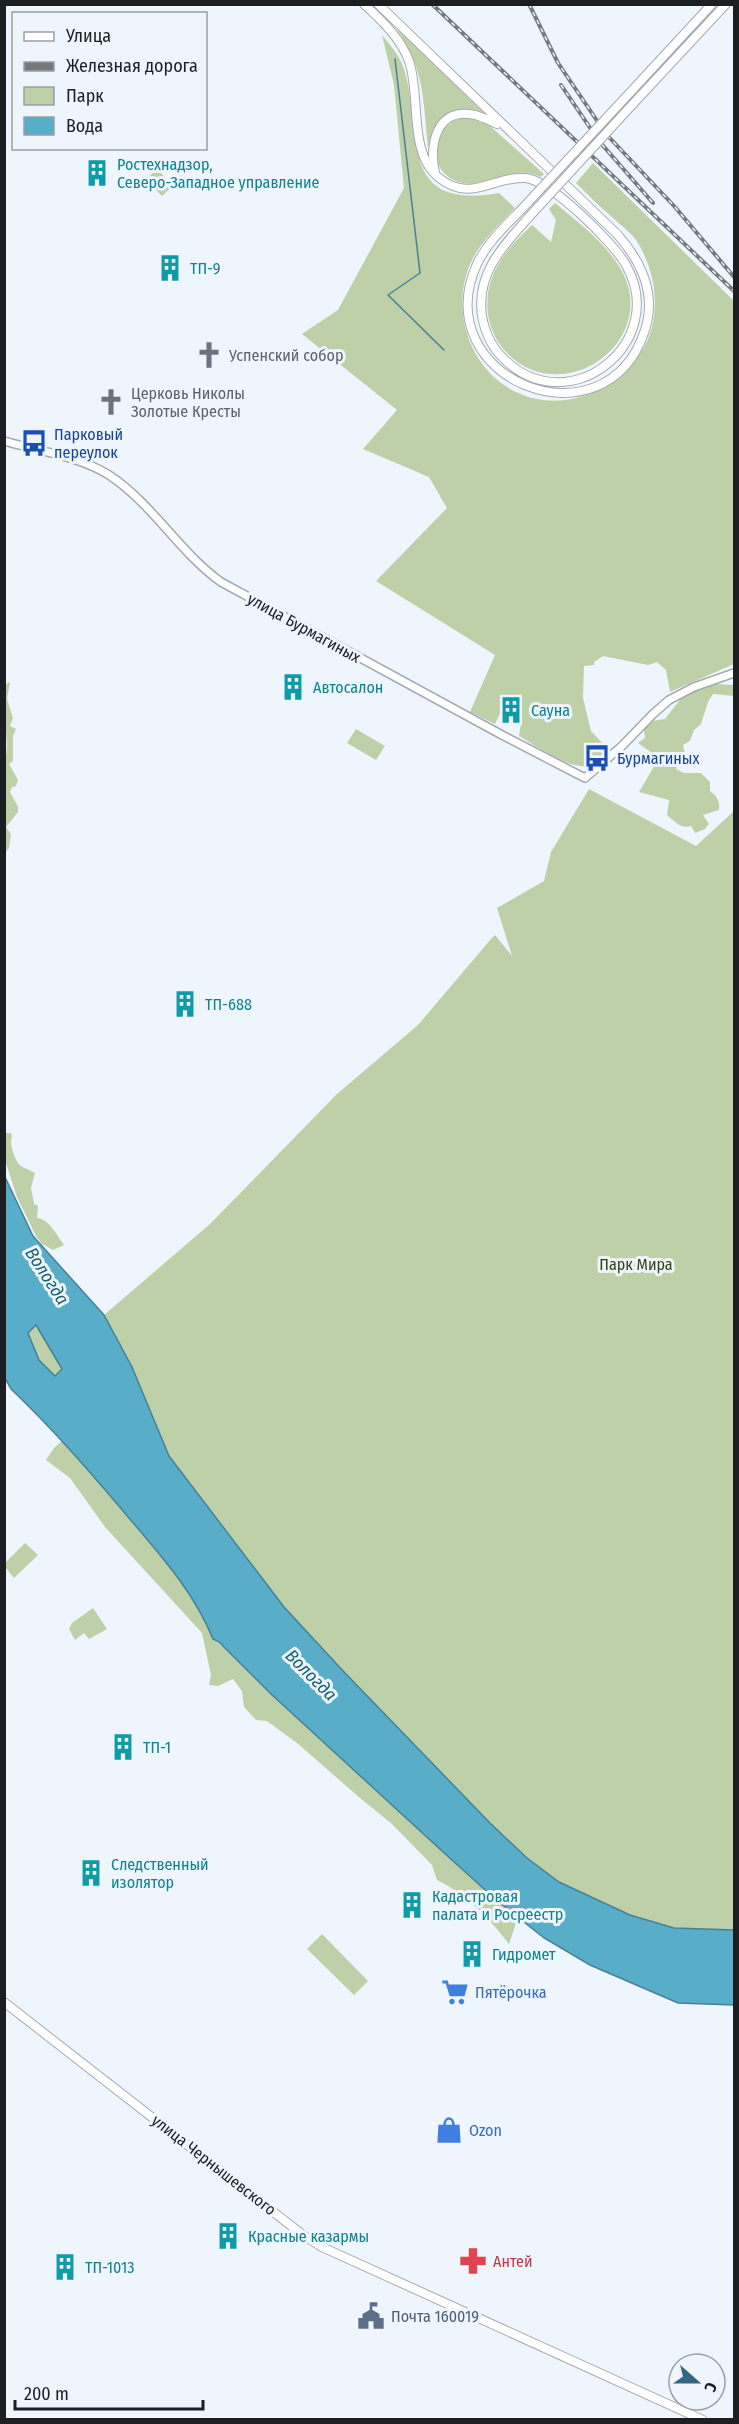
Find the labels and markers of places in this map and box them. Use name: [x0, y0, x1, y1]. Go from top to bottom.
place label: Ростехнадзор, Северо-Западное управление: [117, 155, 320, 192]
building icon: Ростехнадзор, Северо-Западное управление: [82, 158, 112, 188]
building icon: ТП-9: [155, 253, 185, 283]
place label: ТП-9: [190, 259, 221, 278]
church icon: Успенский собор: [194, 340, 224, 370]
place label: Успенский собор: [228, 346, 343, 365]
place label: Церковь Николы Золотые Кресты: [131, 384, 245, 421]
church icon: Церковь Николы Золотые Кресты: [96, 387, 126, 417]
place label: Парковый переулок: [54, 425, 123, 462]
bus stop icon: Парковый переулок: [19, 428, 49, 458]
building icon: Автосалон: [278, 672, 308, 702]
place label: Автосалон: [313, 678, 383, 697]
building icon: Сауна: [496, 695, 526, 725]
place label: Сауна: [531, 701, 570, 720]
bus stop icon: Бурмагиных: [582, 743, 612, 773]
place label: Бурмагиных: [617, 749, 700, 768]
building icon: ТП-688: [170, 989, 200, 1019]
place label: ТП-688: [205, 995, 252, 1014]
building icon: ТП-1: [108, 1732, 138, 1762]
place label: ТП-1: [143, 1738, 171, 1757]
place label: Следственный изолятор: [111, 1855, 209, 1892]
building icon: Следственный изолятор: [76, 1858, 106, 1888]
place label: Кадастровая палата и Росреестр: [432, 1887, 563, 1924]
building icon: Кадастровая палата и Росреестр: [397, 1890, 427, 1920]
building icon: Гидромет: [457, 1939, 487, 1969]
place label: Гидромет: [492, 1945, 556, 1964]
supermarket icon: Пятёрочка: [440, 1977, 470, 2007]
place label: Пятёрочка: [475, 1983, 547, 2002]
shop icon: Ozon: [434, 2115, 464, 2145]
place label: Ozon: [469, 2121, 502, 2140]
building icon: Красные казармы: [213, 2221, 243, 2251]
place label: Красные казармы: [248, 2227, 369, 2246]
pharmacy icon: Антей: [458, 2246, 488, 2276]
building icon: ТП-1013: [50, 2252, 80, 2282]
place label: Антей: [493, 2252, 533, 2271]
place label: ТП-1013: [85, 2258, 134, 2277]
public building icon: Почта 160019: [356, 2301, 386, 2331]
place label: Почта 160019: [391, 2307, 479, 2326]

